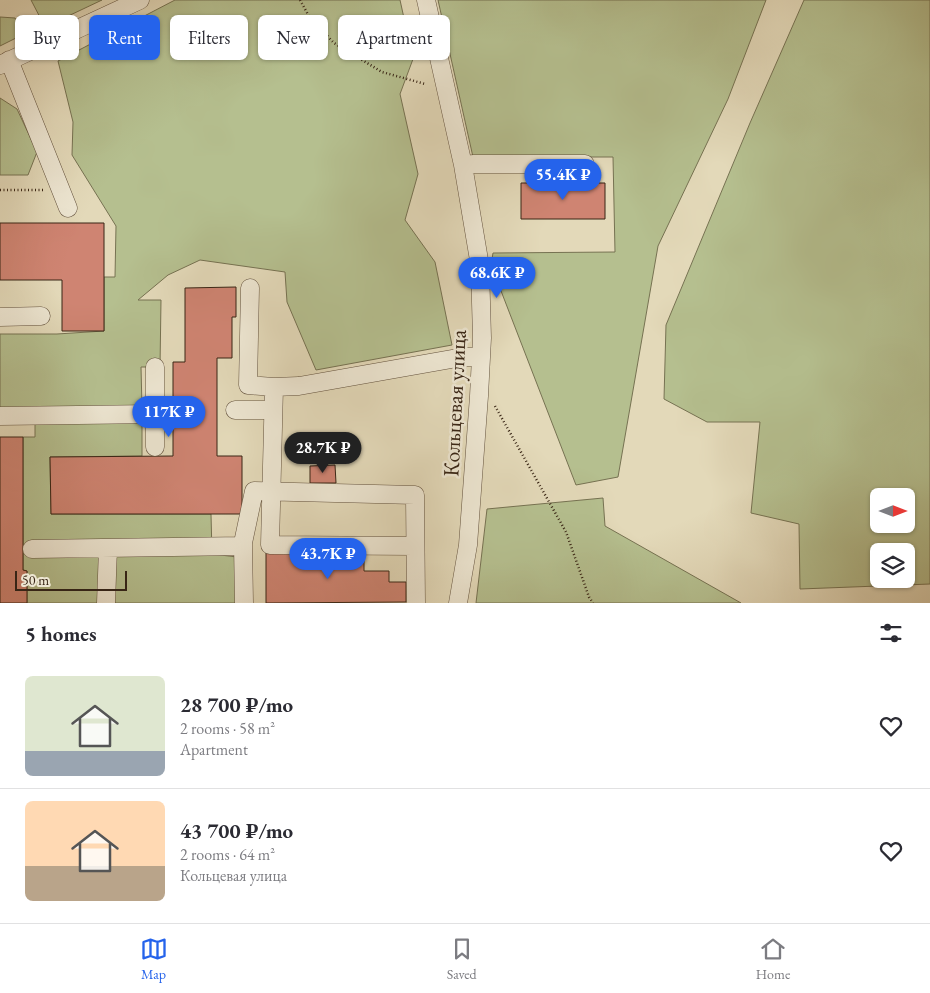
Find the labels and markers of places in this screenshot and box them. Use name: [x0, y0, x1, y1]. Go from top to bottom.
pin: 55.4K ₽: [517, 158, 609, 201]
pin: 68.6K ₽: [451, 256, 543, 299]
pin: 117K ₽: [128, 396, 210, 438]
pin: 28.7K ₽: [277, 432, 369, 474]
pin: 43.7K ₽: [282, 538, 374, 580]

